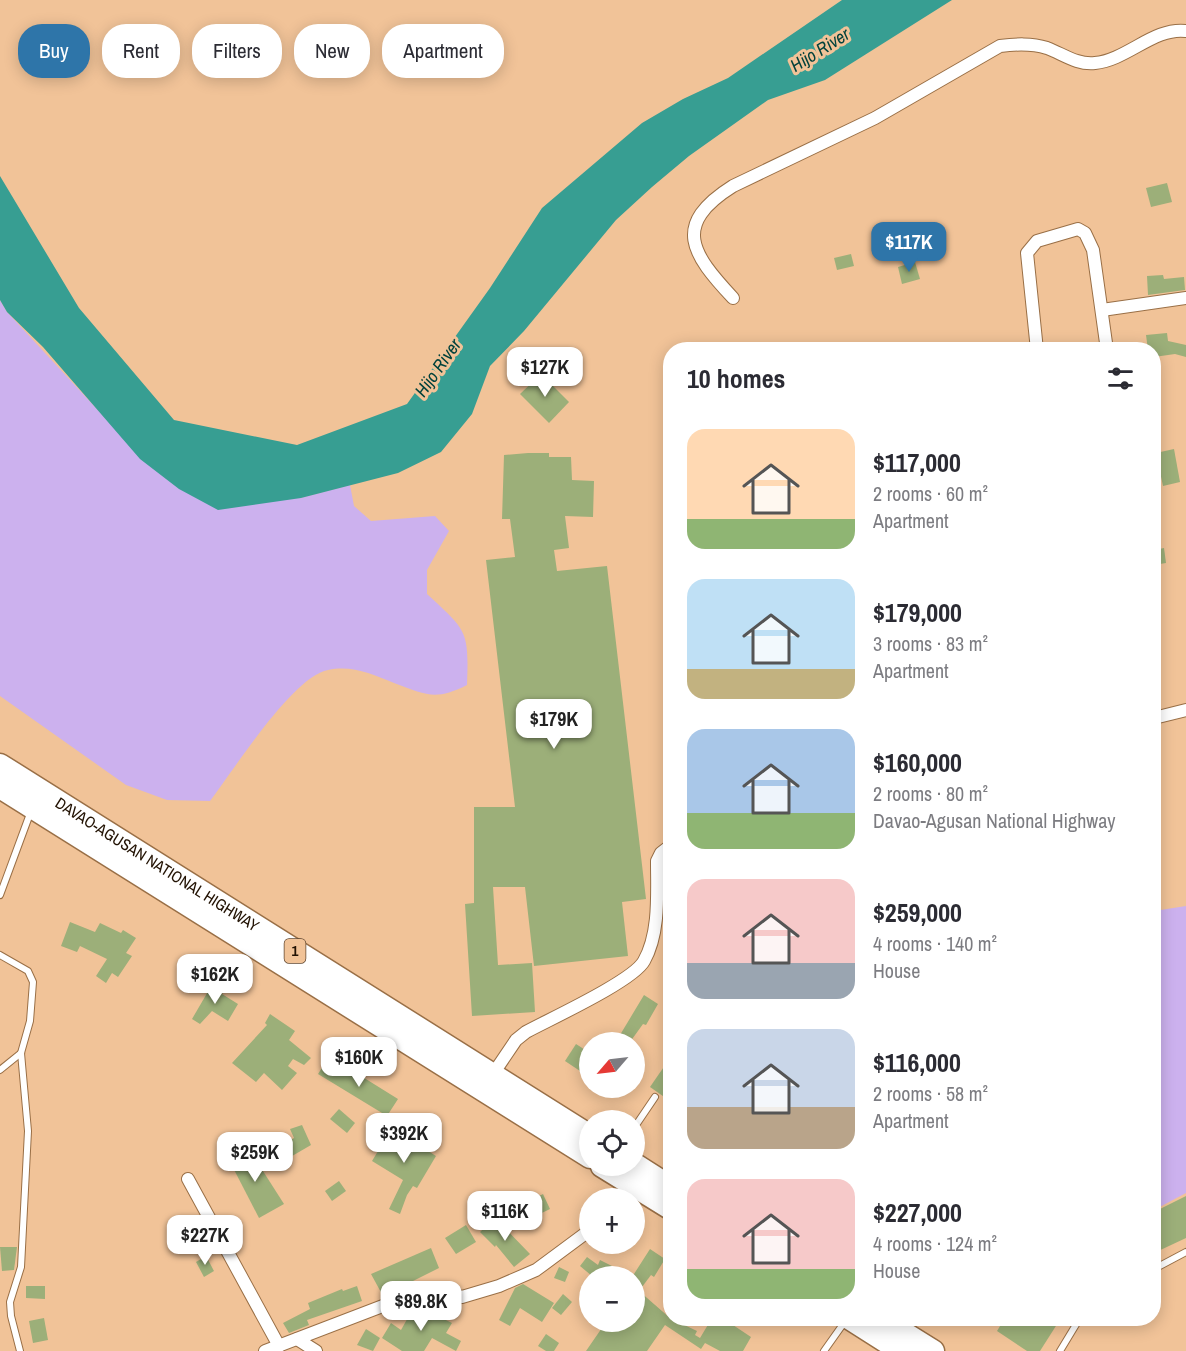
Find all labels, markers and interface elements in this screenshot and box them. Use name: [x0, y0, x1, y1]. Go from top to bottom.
water label: Hijo River: [785, 21, 855, 78]
chip: Buy: [18, 24, 90, 78]
chip: Rent: [102, 24, 180, 78]
chip: Filters: [192, 24, 282, 78]
chip: New: [294, 24, 370, 78]
chip: Apartment: [382, 24, 504, 78]
pin: $117K: [867, 222, 951, 273]
text: $117K: [885, 228, 933, 255]
water label: Hijo River: [409, 333, 467, 402]
pin: $127K: [503, 347, 587, 398]
text: $127K: [521, 353, 569, 380]
text: 10 homes: [687, 361, 785, 396]
icon: filters: [1104, 362, 1137, 395]
text: $117,000: [873, 445, 961, 480]
icon: home: [735, 453, 807, 525]
text: 2 rooms · 60 m²: [873, 480, 988, 507]
text: Apartment: [873, 507, 949, 534]
text: $179,000: [873, 595, 962, 630]
icon: home: [735, 603, 807, 675]
text: 3 rooms · 83 m²: [873, 630, 988, 657]
text: Apartment: [873, 657, 949, 684]
pin: $179K: [512, 699, 596, 750]
text: $179K: [530, 705, 578, 732]
text: $160,000: [873, 745, 962, 780]
icon: home: [735, 753, 807, 825]
text: 2 rooms · 80 m²: [873, 780, 988, 807]
street label: DAVAO-AGUSAN NATIONAL HIGHWAY: [51, 792, 264, 936]
text: Davao-Agusan National Highway: [873, 807, 1115, 834]
text: $259,000: [873, 895, 962, 930]
icon: home: [735, 903, 807, 975]
text: 4 rooms · 140 m²: [873, 930, 997, 957]
road number: 1: [284, 939, 306, 963]
pin: $162K: [173, 954, 257, 1005]
text: House: [873, 957, 920, 984]
text: $162K: [191, 960, 239, 987]
north arrow: [579, 1032, 645, 1098]
map controls: [579, 1032, 645, 1332]
pin: $160K: [317, 1037, 401, 1088]
text: $160K: [335, 1043, 383, 1070]
text: $116,000: [873, 1045, 961, 1080]
icon: home: [735, 1053, 807, 1125]
text: 2 rooms · 58 m²: [873, 1080, 988, 1107]
text: Apartment: [873, 1107, 949, 1134]
button: locate: [579, 1110, 645, 1176]
pin: $392K: [362, 1113, 446, 1164]
text: $392K: [380, 1119, 428, 1146]
pin: $259K: [213, 1132, 297, 1183]
text: $259K: [231, 1138, 279, 1165]
button: +: [579, 1188, 645, 1254]
pin: $116K: [463, 1191, 547, 1242]
text: $227,000: [873, 1195, 962, 1230]
text: $116K: [481, 1197, 529, 1224]
icon: home: [735, 1203, 807, 1275]
pin: $227K: [163, 1215, 247, 1266]
text: $227K: [181, 1221, 229, 1248]
text: 4 rooms · 124 m²: [873, 1230, 997, 1257]
text: House: [873, 1257, 920, 1284]
button: −: [579, 1266, 645, 1332]
pin: $89.8K: [372, 1281, 470, 1332]
text: $89.8K: [395, 1287, 447, 1314]

